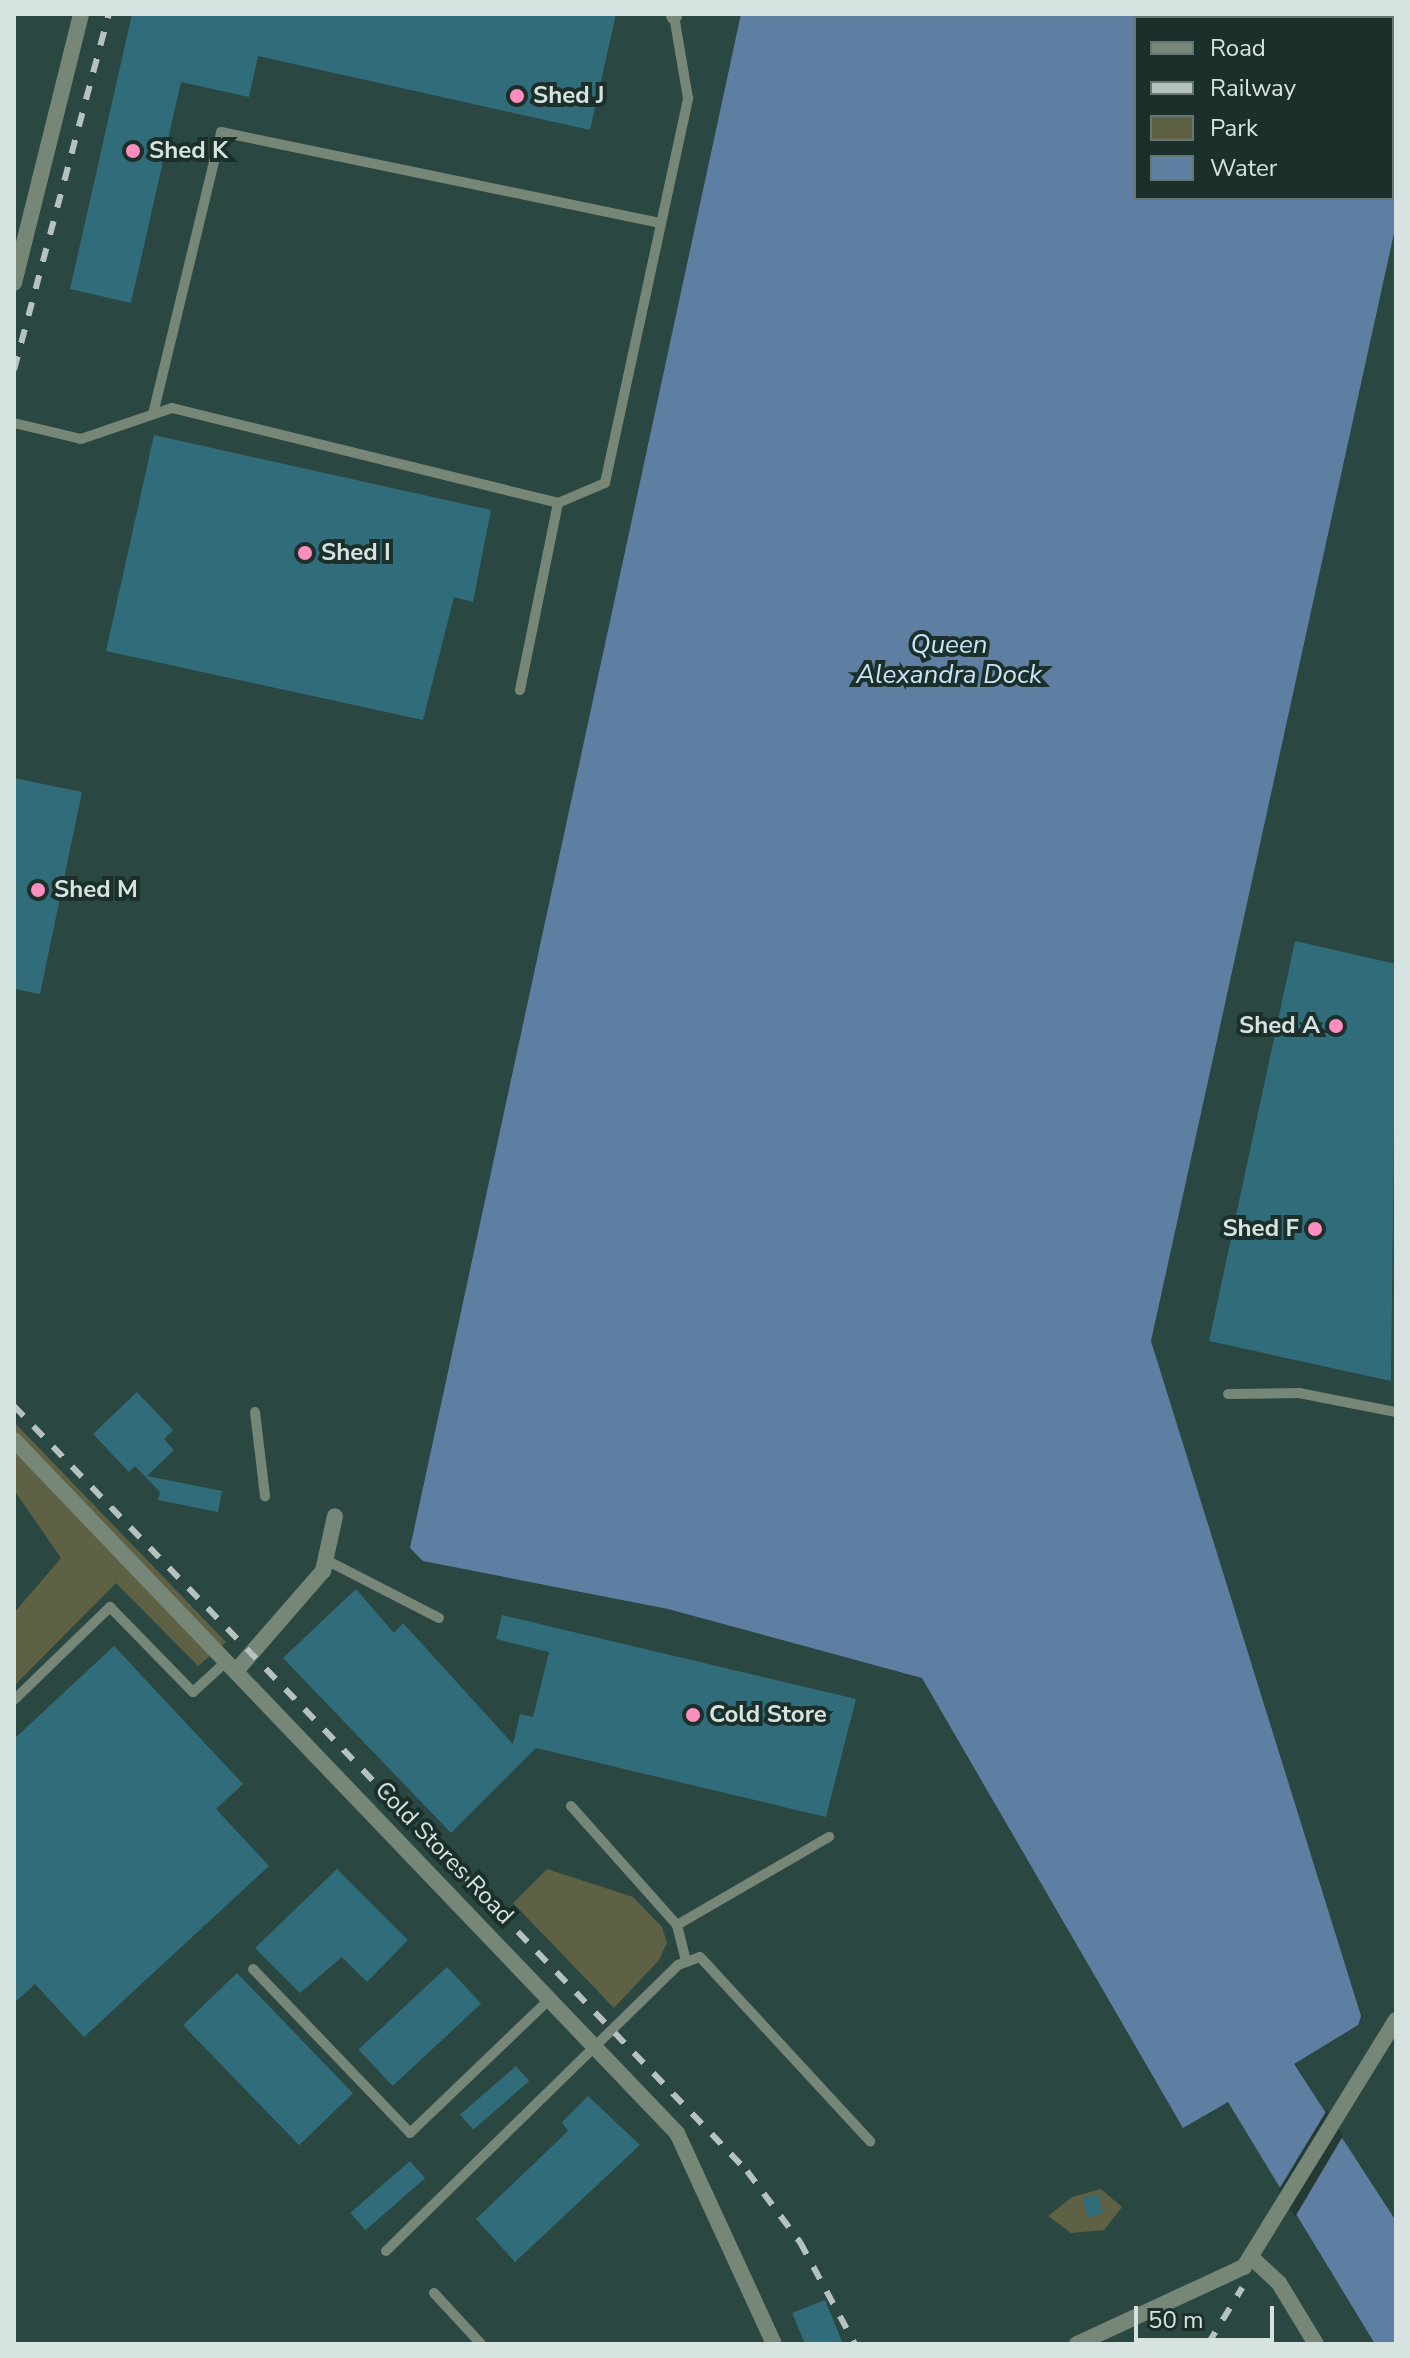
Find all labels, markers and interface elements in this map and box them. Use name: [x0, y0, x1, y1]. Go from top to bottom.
legend: [1134, 16, 1394, 200]
text: Road: [1210, 32, 1266, 64]
text: Railway: [1210, 72, 1296, 104]
place label: Shed J: [533, 82, 605, 110]
marker: Shed J: [508, 87, 526, 105]
text: Park: [1210, 112, 1258, 144]
place label: Shed K: [149, 137, 228, 165]
marker: Shed K: [124, 142, 142, 160]
text: Water: [1210, 152, 1277, 184]
place label: Shed I: [321, 539, 391, 567]
marker: Shed I: [296, 544, 314, 562]
water label: Queen Alexandra Dock: [856, 629, 1042, 690]
place label: Shed M: [54, 876, 138, 904]
marker: Shed M: [29, 881, 47, 899]
place label: Shed A: [1239, 1012, 1320, 1040]
marker: Shed A: [1327, 1017, 1345, 1035]
place label: Shed F: [1222, 1215, 1299, 1243]
marker: Shed F: [1306, 1220, 1324, 1238]
place label: Cold Store: [709, 1701, 827, 1729]
marker: Cold Store: [684, 1706, 702, 1724]
street label: Cold Stores Road: [369, 1776, 519, 1930]
scale bar: [1138, 2290, 1278, 2340]
text: 50 m: [1148, 2304, 1204, 2336]

